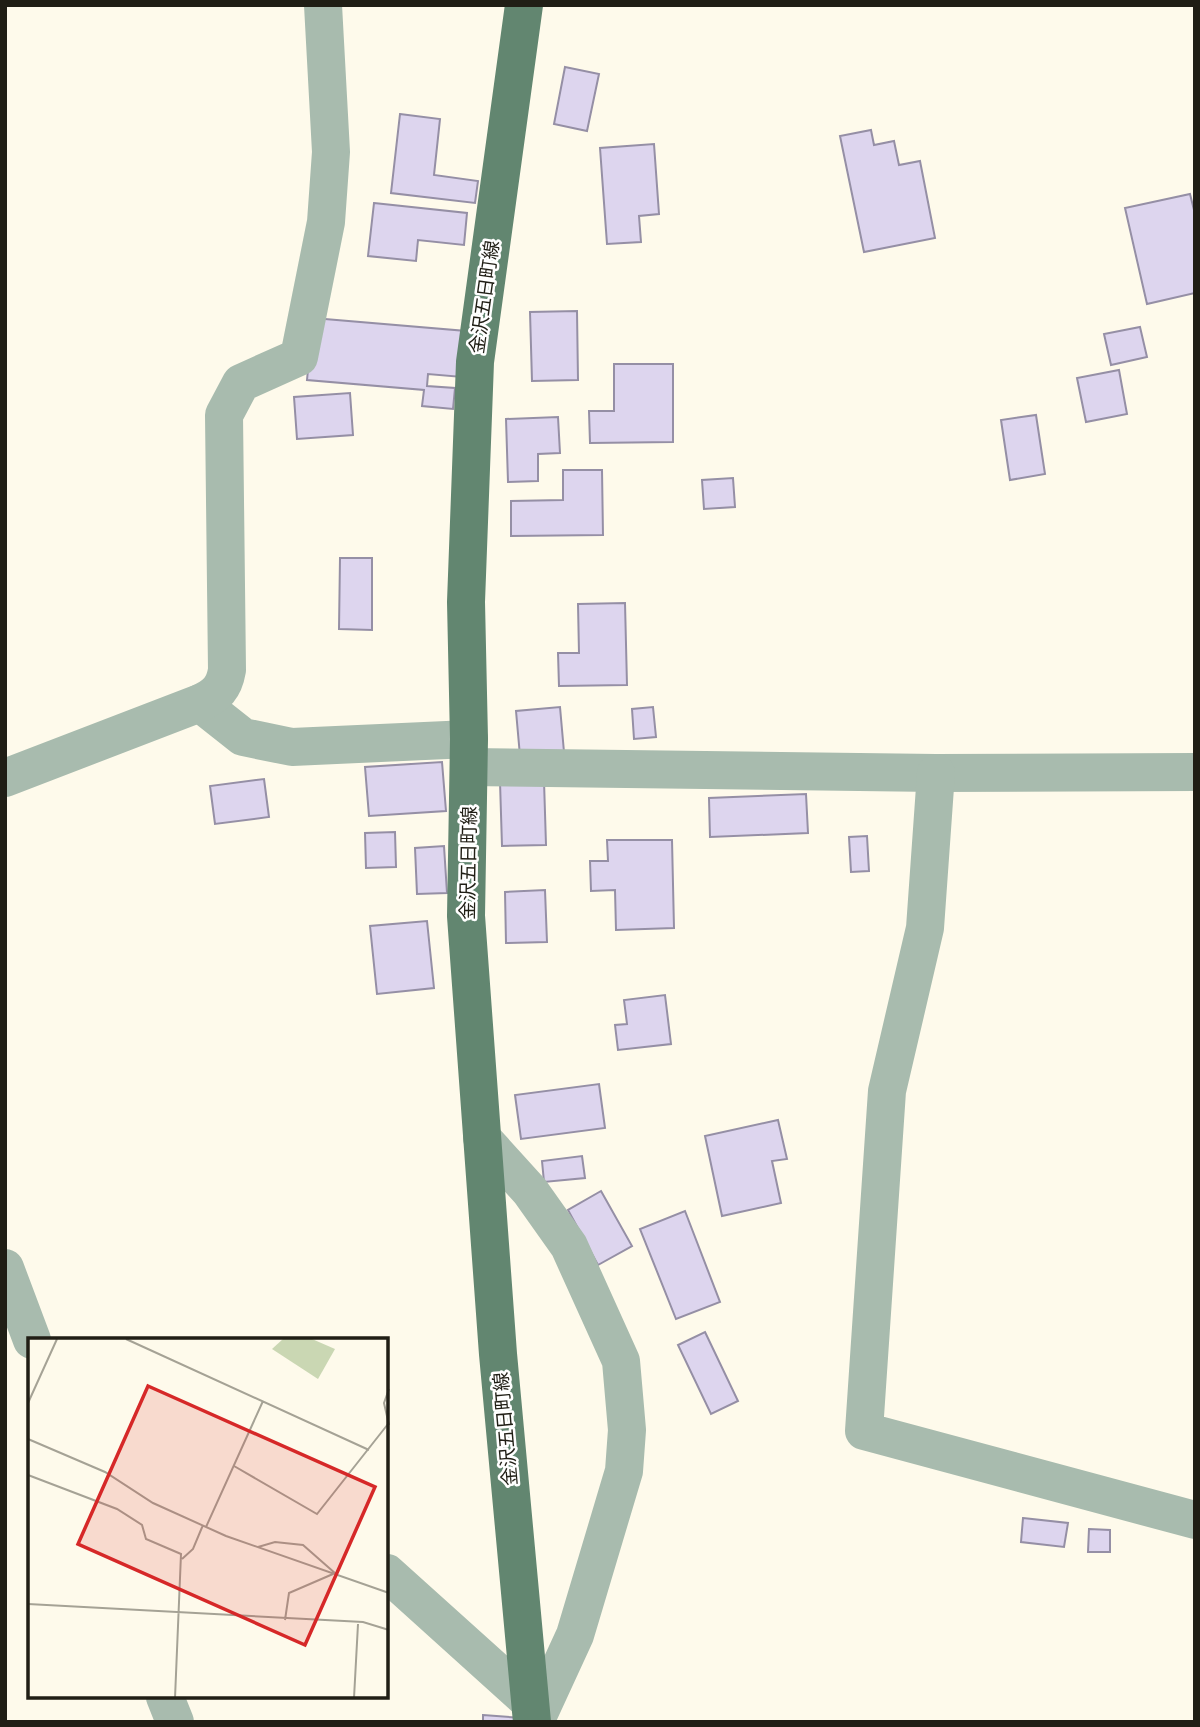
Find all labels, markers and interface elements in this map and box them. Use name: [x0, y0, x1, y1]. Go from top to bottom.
street label: 金沢五日町線: [465, 239, 504, 355]
street label: 金沢五日町線: [456, 806, 481, 920]
inset map: [28, 1338, 388, 1699]
street label: 金沢五日町線: [489, 1371, 522, 1487]

